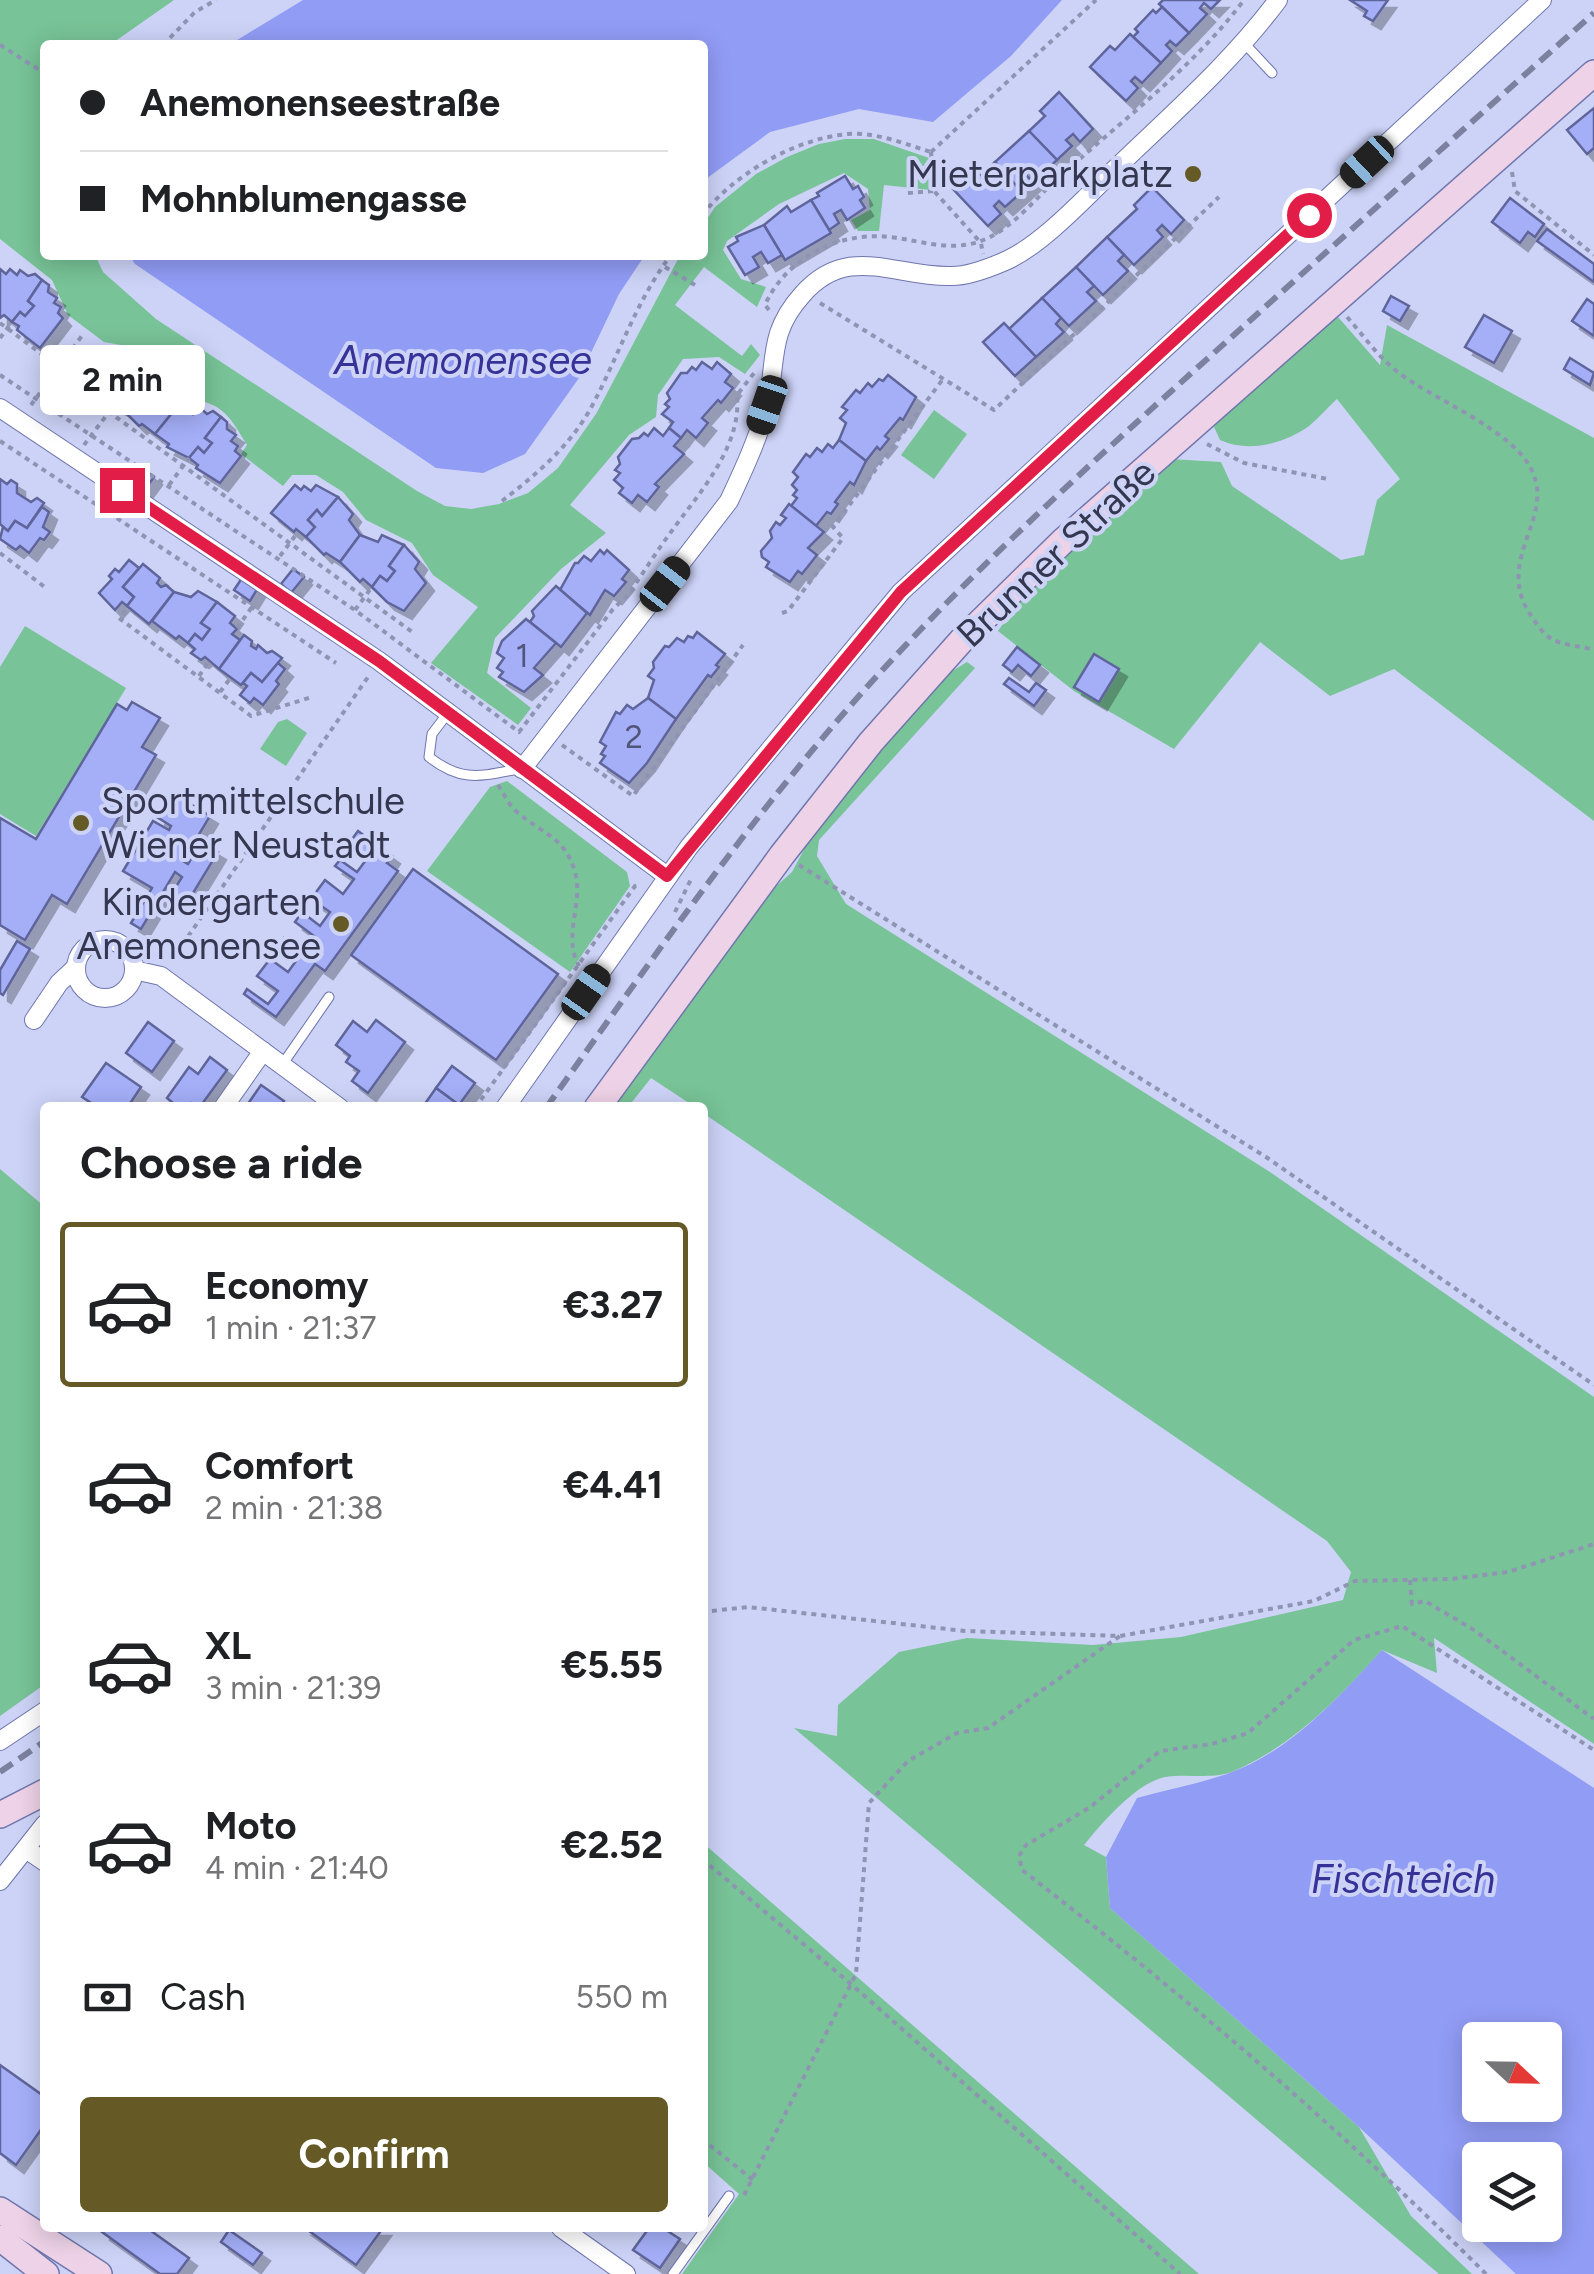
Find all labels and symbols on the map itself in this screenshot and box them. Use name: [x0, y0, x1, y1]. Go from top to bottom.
car: [1335, 131, 1399, 193]
place label: Mieterparkplatz: [907, 151, 1173, 197]
marker: Mieterparkplatz: [1182, 163, 1204, 185]
route start: [1287, 193, 1332, 238]
water label: Anemonensee: [332, 336, 592, 384]
callout: 2 min: [39, 345, 204, 415]
car: [743, 372, 791, 438]
street label: Brunner Straße: [947, 449, 1165, 657]
route end: [100, 468, 145, 513]
car: [635, 551, 695, 617]
house number: 1: [515, 637, 529, 675]
house number: 2: [625, 718, 643, 756]
place label: Sportmittelschule Wiener Neustadt: [101, 778, 405, 868]
marker: Sportmittelschule Wiener Neustadt: [70, 812, 92, 834]
place label: Kindergarten Anemonensee: [77, 879, 321, 969]
marker: Kindergarten Anemonensee: [330, 913, 352, 935]
car: [557, 959, 615, 1025]
water label: Fischteich: [1311, 1855, 1495, 1903]
north arrow: [1462, 2022, 1562, 2122]

